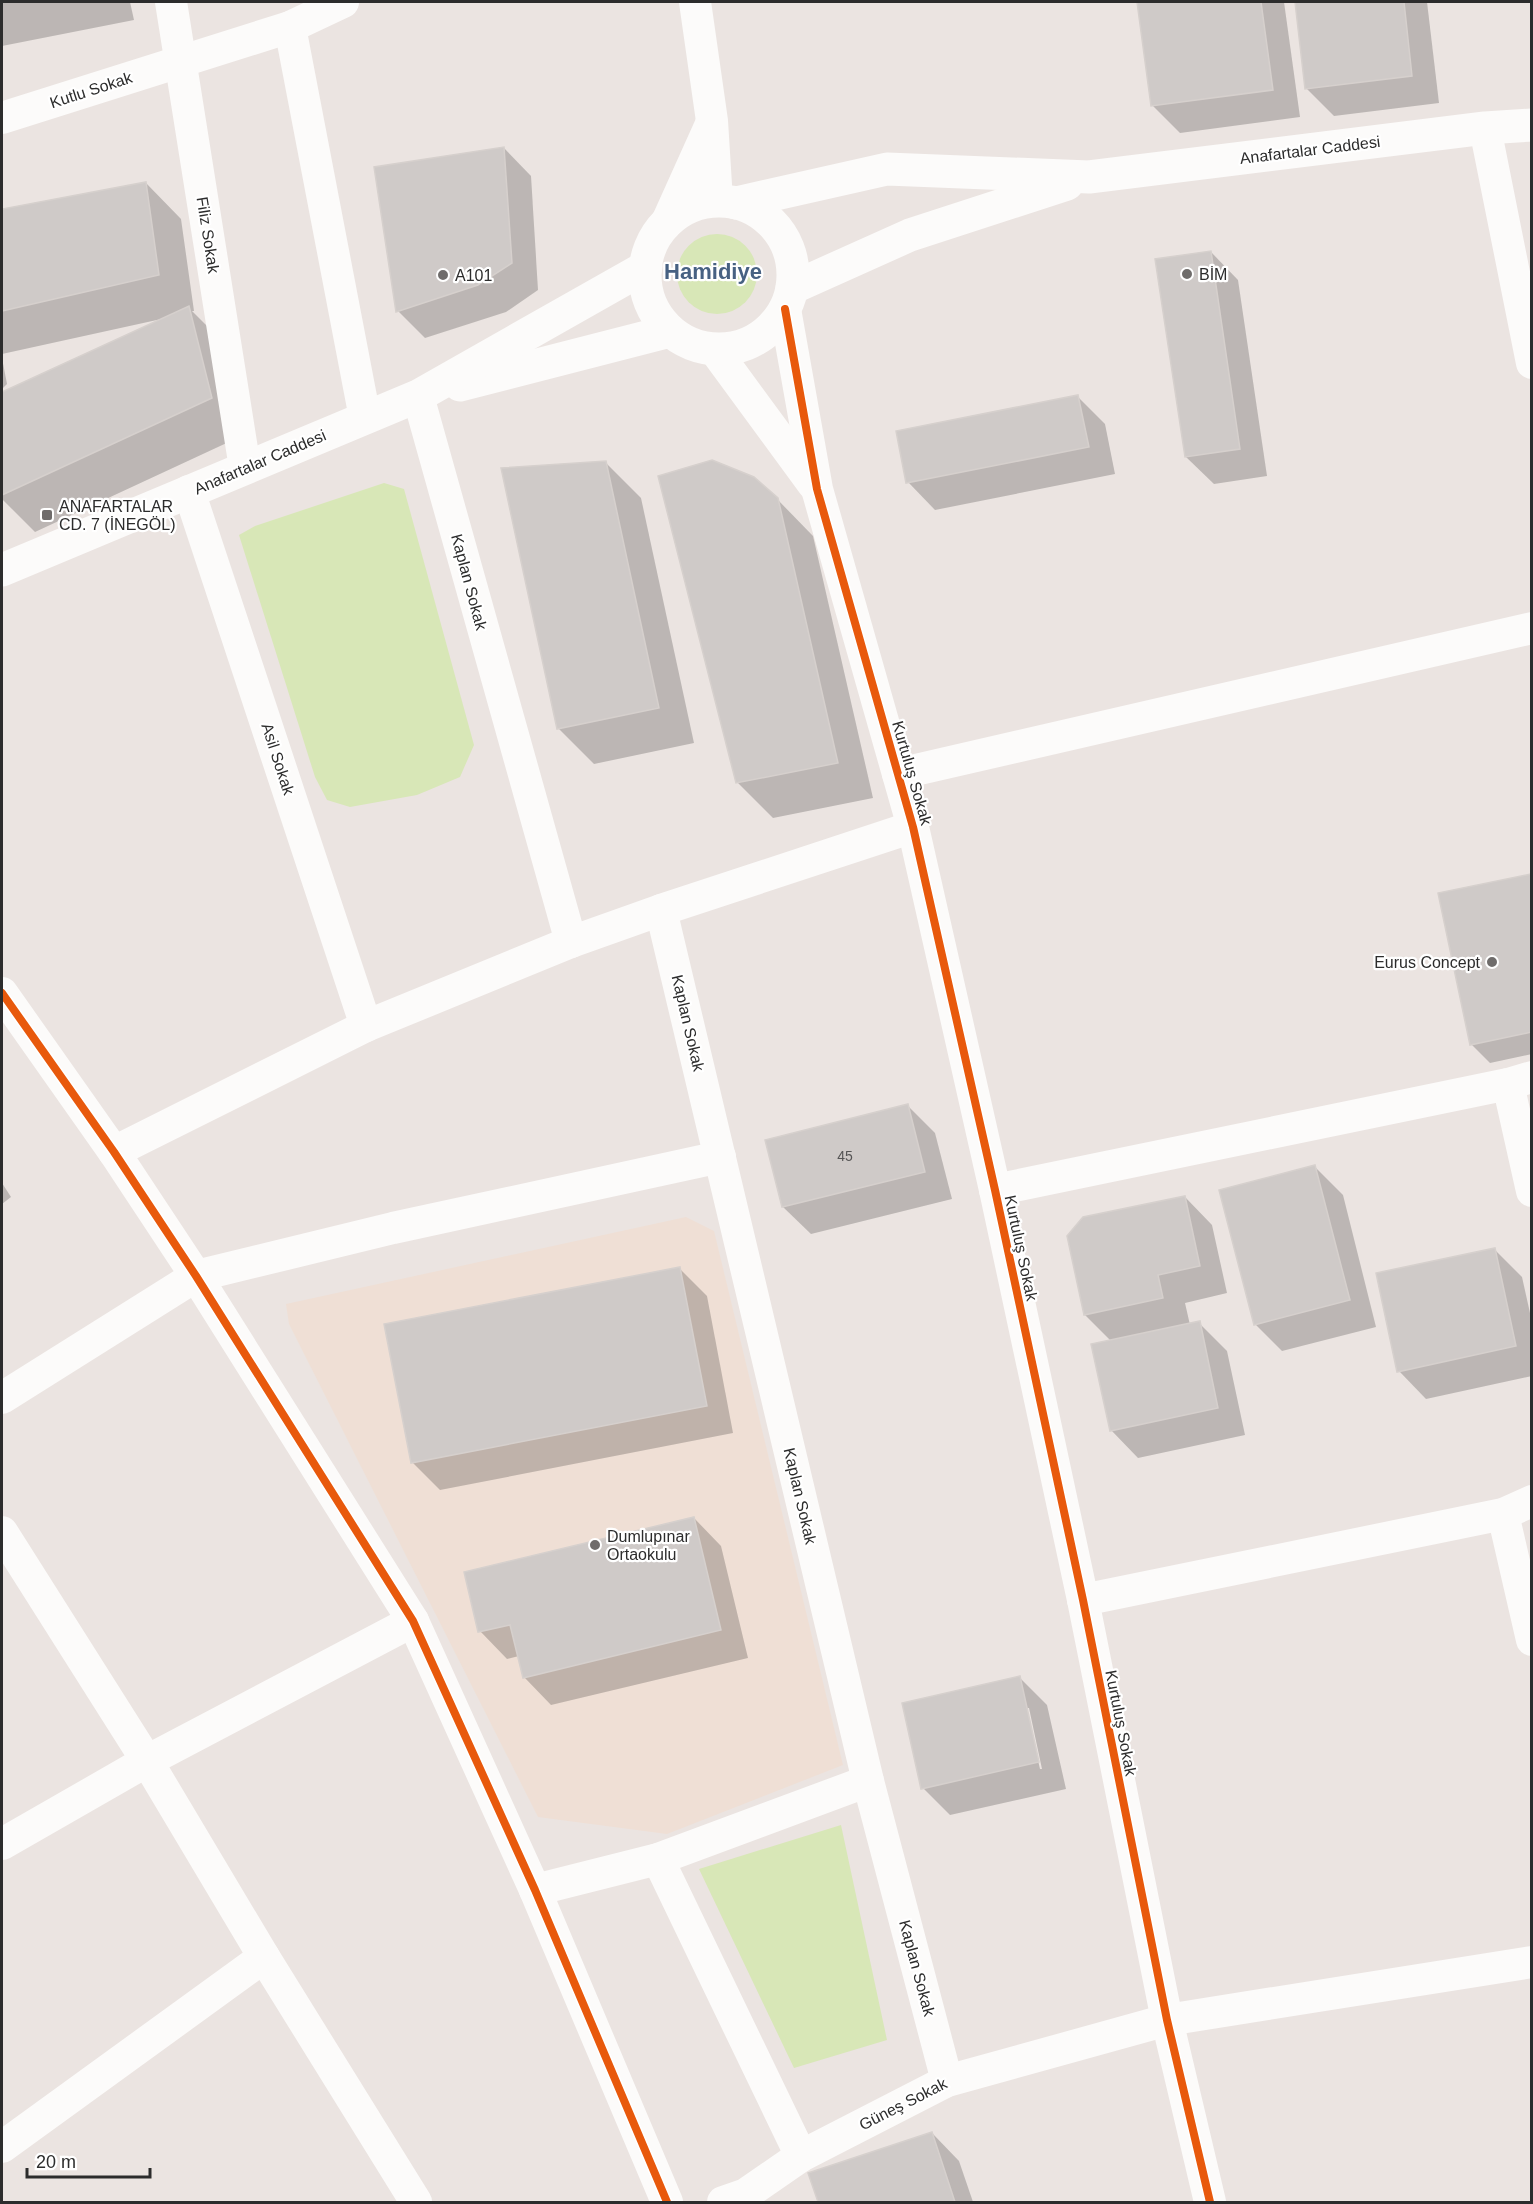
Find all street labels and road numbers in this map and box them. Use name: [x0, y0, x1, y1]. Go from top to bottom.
street label: Kutlu Sokak: [48, 68, 135, 111]
street label: Anafartalar Caddesi: [1239, 133, 1381, 167]
street label: Filiz Sokak: [194, 195, 223, 276]
street label: Anafartalar Caddesi: [192, 427, 328, 497]
street label: Kaplan Sokak: [448, 532, 490, 633]
street label: Kurtuluş Sokak: [889, 719, 935, 828]
street label: Asil Sokak: [258, 721, 298, 798]
street label: Kaplan Sokak: [669, 973, 708, 1074]
street label: Kurtuluş Sokak: [1001, 1194, 1041, 1303]
street label: Kaplan Sokak: [781, 1446, 820, 1547]
street label: Kurtuluş Sokak: [1102, 1669, 1140, 1778]
street label: Kaplan Sokak: [896, 1918, 938, 2019]
street label: Güneş Sokak: [856, 2074, 951, 2133]

